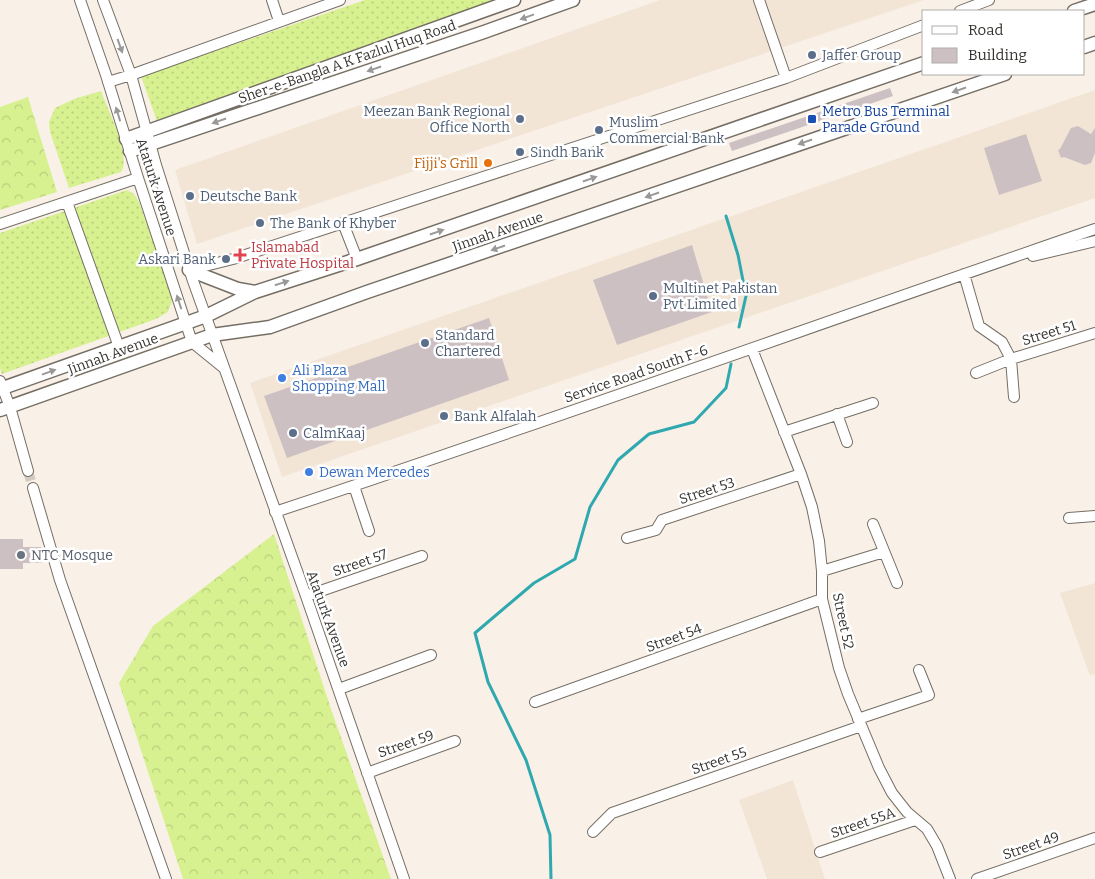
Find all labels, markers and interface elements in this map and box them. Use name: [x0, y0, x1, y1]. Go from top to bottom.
legend: [922, 10, 1085, 75]
one-way arrow: [519, 13, 534, 21]
street label: Sher-e-Bangla A K Fazlul Huq Road: [236, 17, 458, 107]
text: Road: [968, 21, 1003, 39]
one-way arrow: [116, 39, 124, 54]
text: Building: [968, 46, 1027, 64]
place label: Jaffer Group: [821, 47, 901, 64]
marker: Jaffer Group: [806, 49, 818, 61]
one-way arrow: [366, 66, 381, 74]
one-way arrow: [951, 86, 966, 94]
place label: Meezan Bank Regional Office North: [363, 103, 510, 136]
place label: Metro Bus Terminal Parade Ground: [822, 103, 950, 136]
one-way arrow: [114, 107, 122, 122]
marker: Meezan Bank Regional Office North: [514, 113, 526, 125]
marker: Metro Bus Terminal Parade Ground: [806, 113, 818, 125]
place label: Muslim Commercial Bank: [609, 114, 725, 147]
one-way arrow: [212, 118, 227, 125]
marker: Muslim Commercial Bank: [593, 124, 605, 136]
street label: Ataturk Avenue: [132, 136, 180, 238]
one-way arrow: [798, 139, 813, 146]
place label: Sindh Bank: [530, 144, 604, 161]
marker: Sindh Bank: [514, 146, 526, 158]
place label: Fijji's Grill: [414, 155, 478, 172]
marker: Fijji's Grill: [482, 157, 494, 169]
one-way arrow: [583, 175, 598, 183]
place label: Deutsche Bank: [200, 188, 297, 205]
marker: Deutsche Bank: [184, 190, 196, 202]
one-way arrow: [644, 192, 659, 199]
street label: Jinnah Avenue: [449, 209, 546, 256]
place label: The Bank of Khyber: [270, 215, 396, 232]
marker: The Bank of Khyber: [254, 217, 266, 229]
one-way arrow: [429, 228, 444, 235]
place label: Islamabad Private Hospital: [251, 239, 354, 272]
one-way arrow: [490, 244, 505, 252]
marker: Islamabad Private Hospital: [233, 248, 247, 262]
place label: Askari Bank: [138, 251, 216, 268]
marker: Askari Bank: [220, 253, 232, 265]
one-way arrow: [275, 279, 290, 287]
place label: Multinet Pakistan Pvt Limited: [663, 280, 778, 313]
marker: Multinet Pakistan Pvt Limited: [647, 290, 659, 302]
one-way arrow: [175, 295, 182, 310]
street label: Street 51: [1020, 317, 1078, 349]
place label: Standard Chartered: [435, 327, 501, 360]
street label: Jinnah Avenue: [65, 330, 161, 379]
marker: Standard Chartered: [419, 337, 431, 349]
street label: Service Road South F-6: [562, 341, 710, 407]
place label: Ali Plaza Shopping Mall: [292, 362, 385, 395]
one-way arrow: [42, 367, 57, 375]
marker: Ali Plaza Shopping Mall: [276, 372, 288, 384]
place label: Bank Alfalah: [454, 408, 537, 425]
marker: Bank Alfalah: [438, 410, 450, 422]
place label: CalmKaaj: [303, 425, 365, 442]
marker: CalmKaaj: [287, 427, 299, 439]
place label: Dewan Mercedes: [319, 464, 430, 481]
marker: Dewan Mercedes: [303, 466, 315, 478]
street label: Street 53: [677, 474, 737, 508]
street label: Street 57: [330, 546, 390, 580]
place label: NTC Mosque: [31, 547, 113, 564]
marker: NTC Mosque: [15, 549, 27, 561]
street label: Ataturk Avenue: [303, 568, 353, 670]
street label: Street 52: [829, 591, 857, 651]
street label: Street 54: [644, 620, 704, 656]
street label: Street 59: [376, 727, 436, 761]
street label: Street 55: [689, 744, 749, 778]
street label: Street 55A: [828, 804, 898, 842]
street label: Street 49: [1000, 828, 1062, 864]

